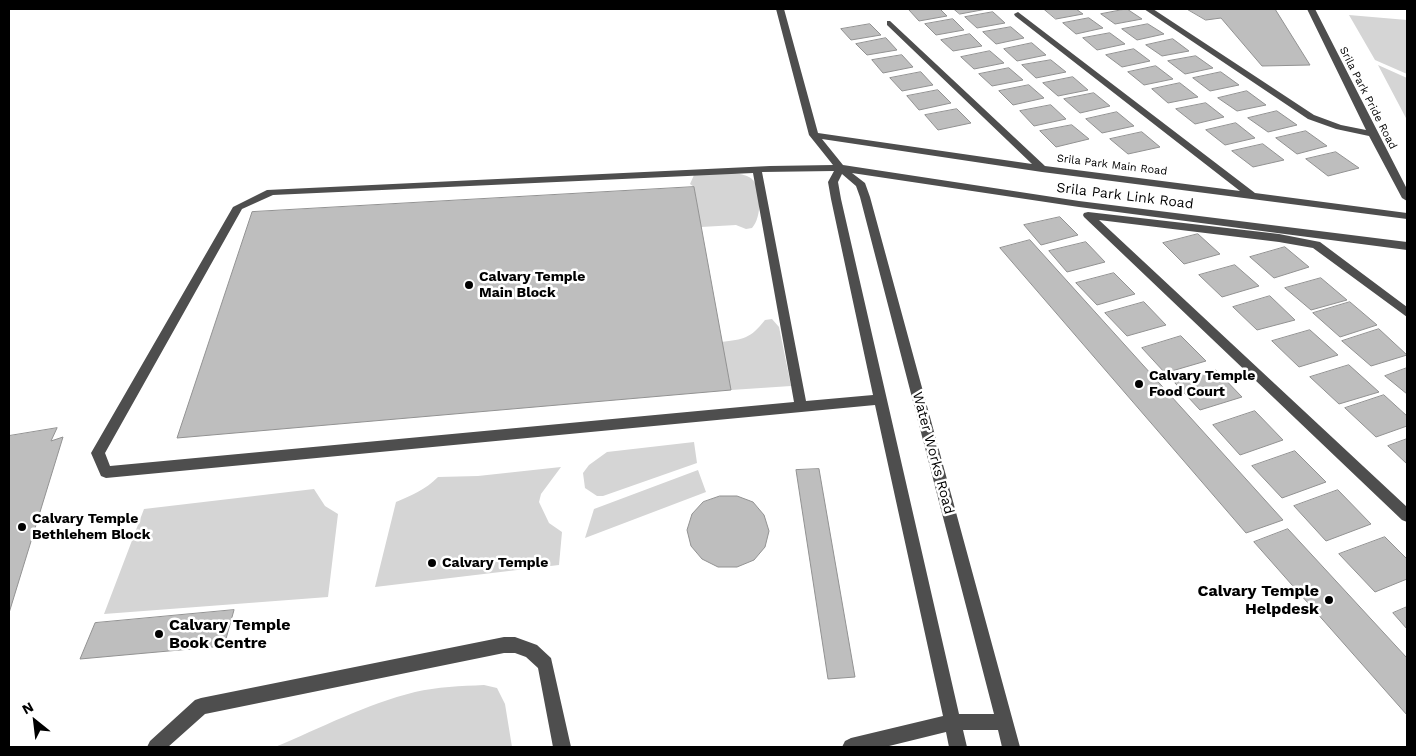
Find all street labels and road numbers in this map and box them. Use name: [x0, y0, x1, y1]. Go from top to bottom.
street label: Srila Park Pride Road: [1336, 45, 1400, 151]
street label: Srila Park Main Road: [1056, 152, 1168, 178]
street label: Srila Park Link Road: [1056, 179, 1194, 213]
street label: Water Works Road: [909, 390, 957, 516]

